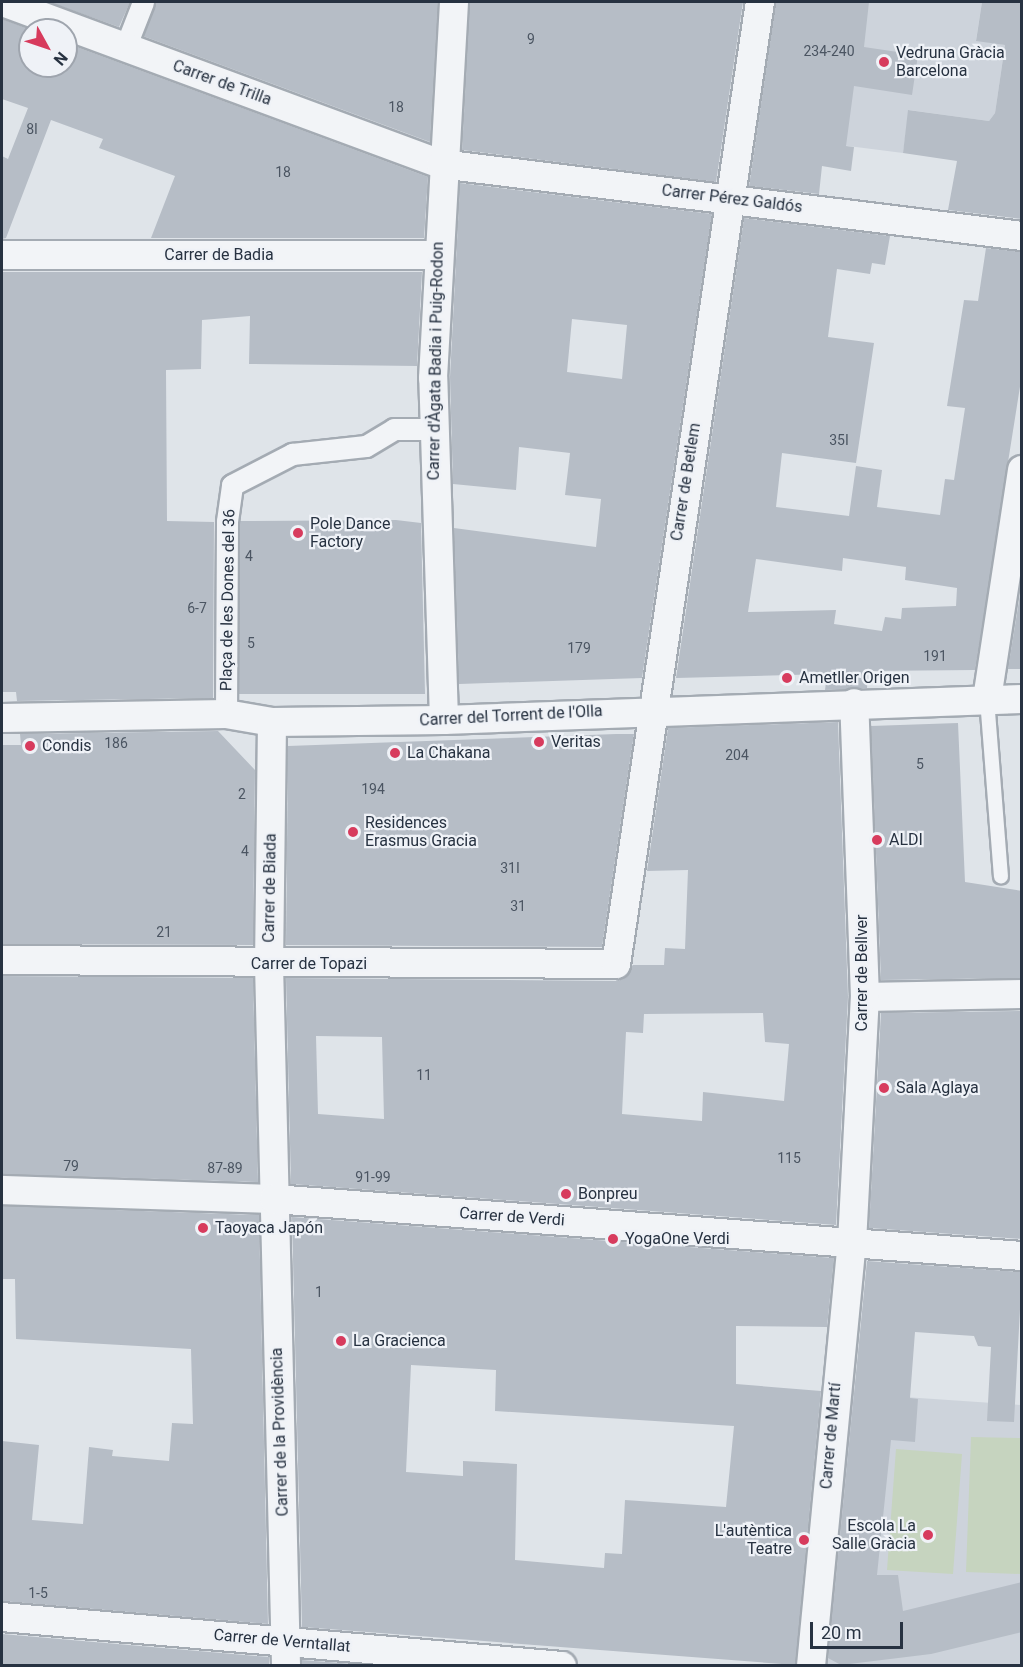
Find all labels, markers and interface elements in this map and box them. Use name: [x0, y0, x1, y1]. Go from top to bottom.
north arrow: [18, 18, 78, 78]
house number: 9: [527, 31, 535, 47]
house number: 234-240: [803, 43, 855, 59]
place label: Vedruna Gràcia Barcelona: [896, 43, 1005, 81]
text: N: [50, 48, 72, 69]
marker: Vedruna Gràcia Barcelona: [877, 55, 891, 69]
street label: Carrer de Trilla: [170, 56, 274, 110]
house number: 18: [388, 99, 404, 115]
house number: 8I: [26, 121, 38, 137]
house number: 18: [275, 164, 291, 180]
street label: Carrer Pérez Galdós: [660, 181, 804, 217]
street label: Carrer d'Àgata Badia i Puig-Rodon: [424, 241, 448, 481]
street label: Carrer de Badia: [164, 245, 274, 265]
street label: Carrer de Betlem: [667, 422, 705, 542]
house number: 35I: [829, 432, 849, 448]
street label: Plaça de les Dones del 36: [217, 509, 239, 691]
place label: Pole Dance Factory: [310, 514, 390, 552]
marker: Pole Dance Factory: [291, 526, 305, 540]
house number: 4: [245, 548, 253, 564]
house number: 6-7: [187, 600, 207, 616]
house number: 5: [247, 635, 255, 651]
house number: 179: [567, 640, 591, 656]
house number: 191: [923, 648, 947, 664]
place label: Ametller Origen: [799, 668, 909, 688]
marker: Ametller Origen: [780, 671, 794, 685]
street label: Carrer del Torrent de l'Olla: [419, 702, 603, 730]
place label: Veritas: [551, 732, 601, 752]
house number: 186: [104, 735, 128, 751]
marker: Veritas: [532, 735, 546, 749]
place label: Condis: [42, 736, 92, 756]
marker: Condis: [23, 739, 37, 753]
place label: La Chakana: [407, 743, 491, 763]
marker: La Chakana: [388, 746, 402, 760]
house number: 204: [725, 747, 749, 763]
house number: 5: [916, 756, 924, 772]
house number: 194: [361, 781, 385, 797]
house number: 2: [238, 786, 246, 802]
place label: Residences Erasmus Gracia: [365, 813, 477, 851]
marker: Residences Erasmus Gracia: [346, 825, 360, 839]
place label: ALDI: [889, 830, 923, 850]
street label: Carrer de Biada: [259, 833, 281, 943]
marker: ALDI: [870, 833, 884, 847]
house number: 4: [241, 843, 249, 859]
house number: 31I: [500, 860, 520, 876]
house number: 31: [510, 898, 526, 914]
street label: Carrer de Bellver: [852, 915, 872, 1031]
house number: 21: [156, 924, 172, 940]
street label: Carrer de Topazi: [251, 954, 367, 974]
house number: 11: [416, 1067, 432, 1083]
place label: Sala Aglaya: [896, 1078, 979, 1098]
marker: Sala Aglaya: [877, 1081, 891, 1095]
house number: 115: [777, 1150, 801, 1166]
house number: 79: [63, 1158, 79, 1174]
house number: 87-89: [207, 1160, 243, 1176]
house number: 91-99: [355, 1169, 391, 1185]
place label: Bonpreu: [578, 1184, 637, 1204]
marker: Bonpreu: [559, 1187, 573, 1201]
street label: Carrer de Verdi: [459, 1204, 565, 1230]
place label: Taoyaca Japón: [215, 1218, 323, 1238]
marker: Taoyaca Japón: [196, 1221, 210, 1235]
place label: YogaOne Verdi: [625, 1229, 730, 1249]
marker: YogaOne Verdi: [606, 1232, 620, 1246]
house number: 1: [315, 1284, 323, 1300]
place label: La Gracienca: [353, 1331, 446, 1351]
marker: La Gracienca: [334, 1334, 348, 1348]
street label: Carrer de la Providència: [267, 1347, 293, 1517]
street label: Carrer de Martí: [817, 1382, 845, 1490]
place label: Escola La Salle Gràcia: [832, 1516, 916, 1554]
place label: L'autèntica Teatre: [715, 1521, 792, 1559]
marker: Escola La Salle Gràcia: [921, 1528, 935, 1542]
marker: L'autèntica Teatre: [797, 1533, 811, 1547]
house number: 1-5: [28, 1585, 48, 1601]
scale bar: [813, 1610, 906, 1648]
text: 20 m: [821, 1622, 861, 1643]
street label: Carrer de Verntallat: [213, 1625, 351, 1657]

